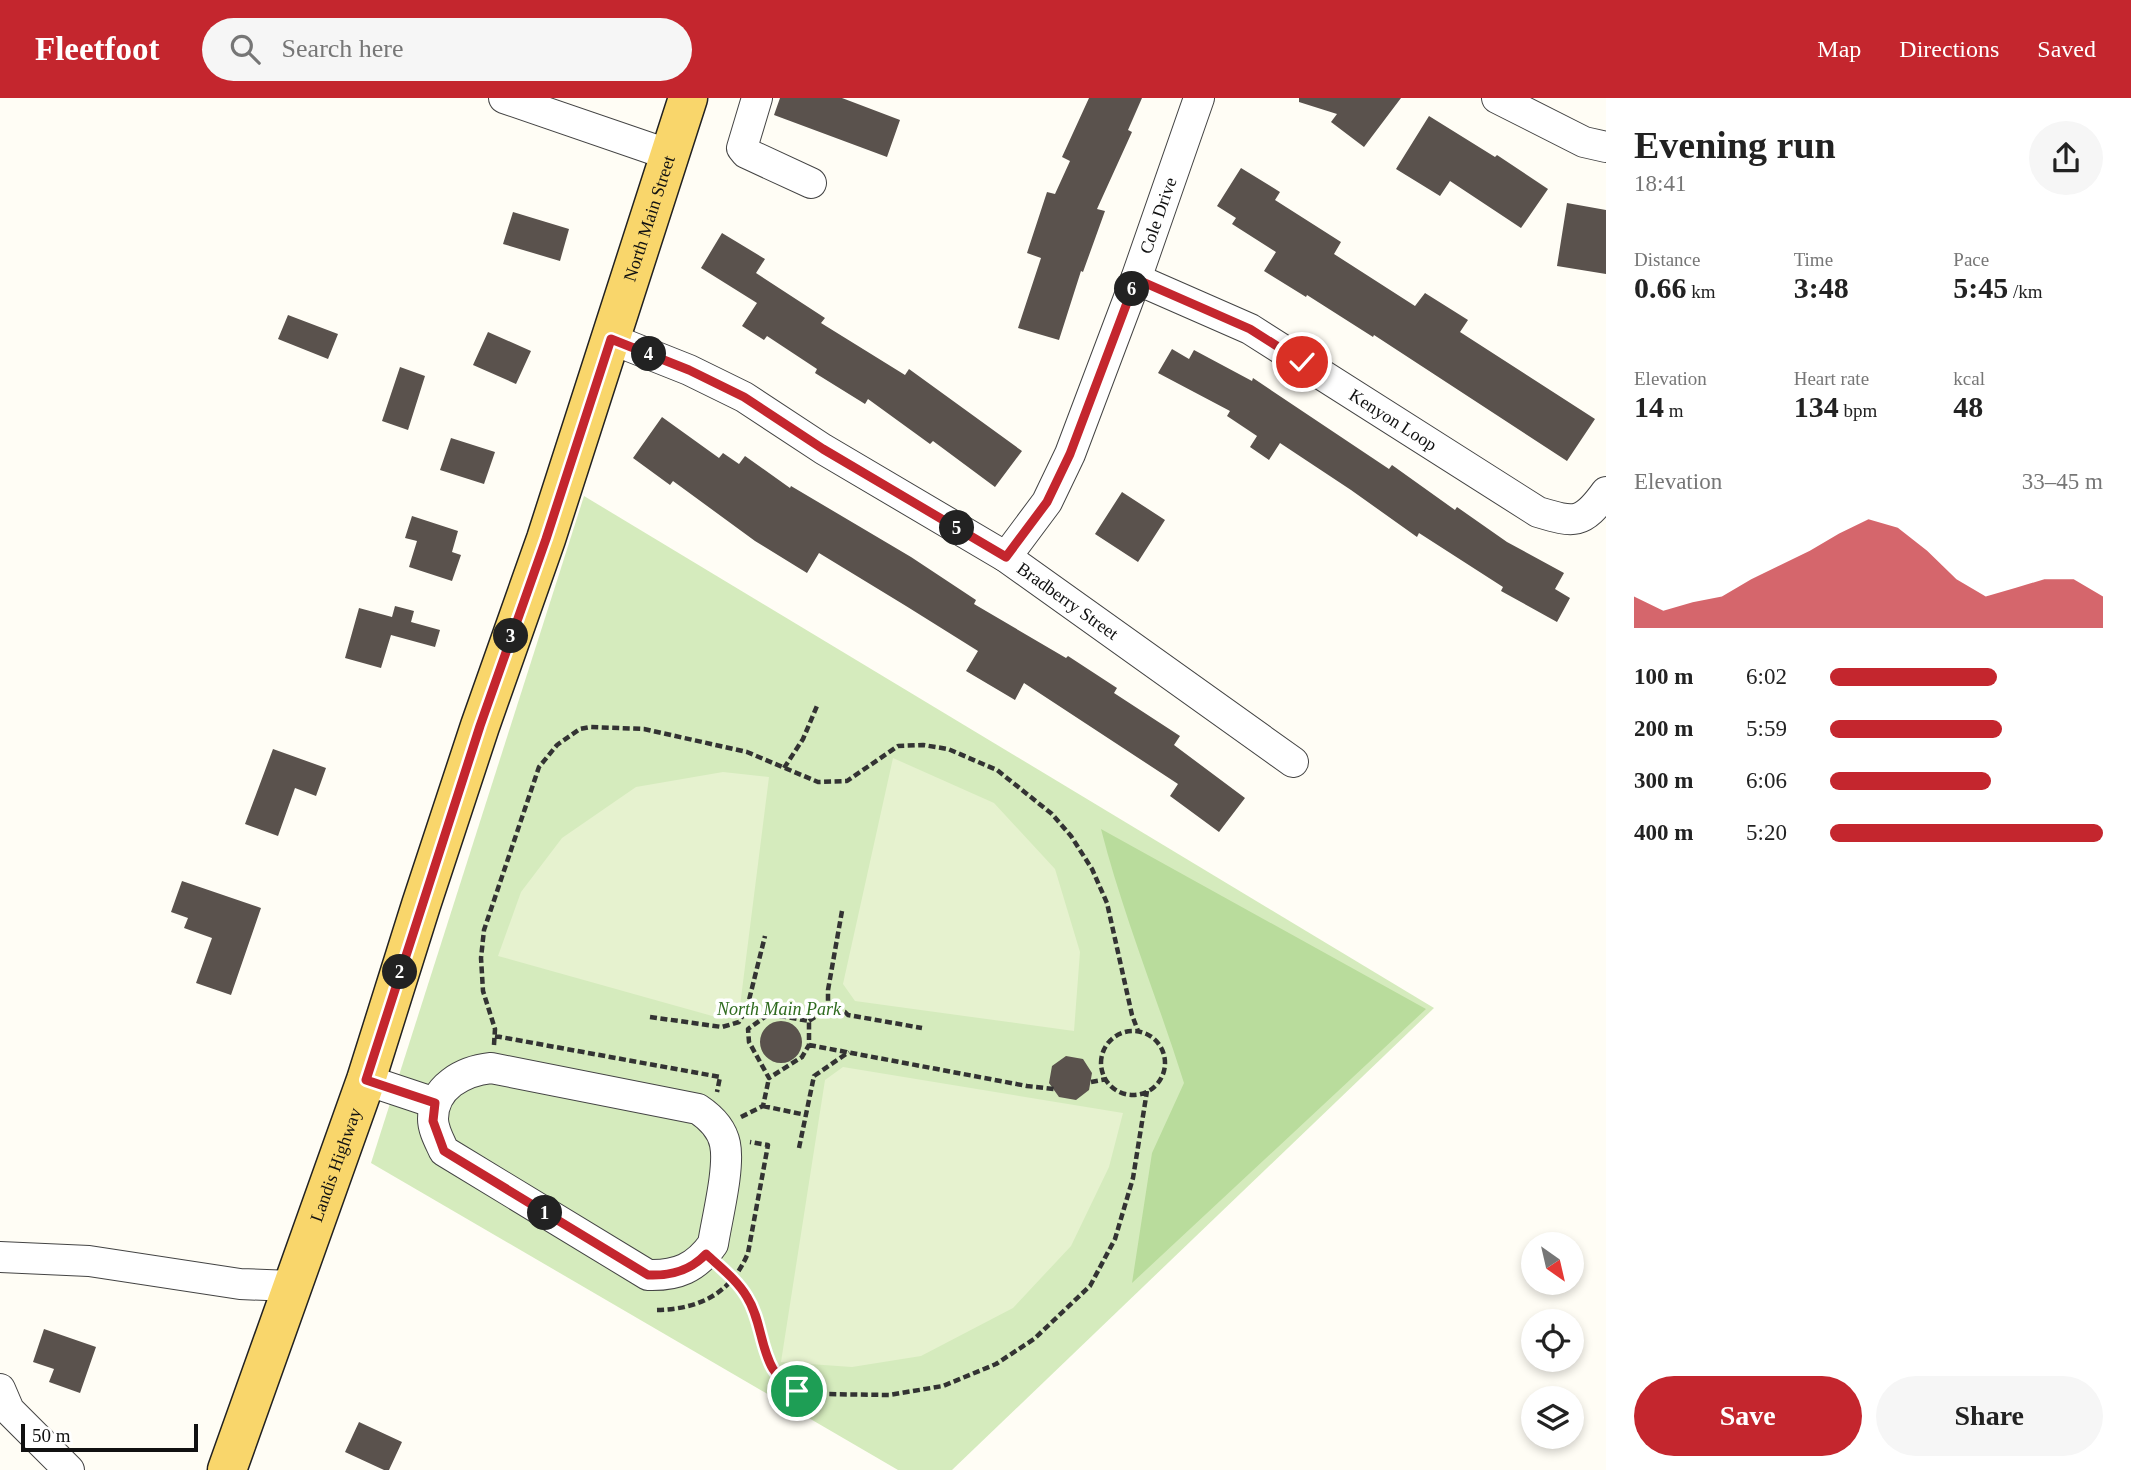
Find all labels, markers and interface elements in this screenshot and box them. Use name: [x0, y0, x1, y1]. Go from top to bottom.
search box: [202, 18, 692, 81]
icon: search: [226, 30, 264, 68]
text: Fleetfoot: [35, 31, 160, 67]
text: Search here: [282, 34, 404, 63]
text: Map: [1817, 36, 1861, 62]
text: Directions: [1899, 36, 1999, 62]
text: Saved: [2037, 36, 2096, 62]
button: share: [2029, 121, 2103, 195]
text: Evening run: [1634, 124, 1836, 166]
street label: North Main Street: [620, 153, 679, 284]
text: 18:41: [1634, 171, 1686, 196]
street label: Cole Drive: [1136, 175, 1181, 256]
text: Distance: [1634, 249, 1700, 270]
text: Time: [1794, 249, 1833, 270]
text: Pace: [1953, 249, 1989, 270]
text: 0.66: [1634, 271, 1687, 304]
text: 3:48: [1794, 271, 1849, 304]
text: 5:45: [1953, 271, 2008, 304]
pin: 6: [1114, 272, 1150, 306]
text: 6: [1127, 278, 1136, 299]
text: km: [1687, 281, 1716, 302]
text: /km: [2008, 281, 2043, 302]
pin: [1272, 332, 1332, 392]
pin: 4: [632, 336, 666, 372]
text: 4: [644, 343, 653, 364]
icon: check: [1283, 343, 1321, 381]
text: Elevation: [1634, 368, 1707, 389]
text: Heart rate: [1794, 368, 1869, 389]
text: kcal: [1953, 368, 1985, 389]
street label: Kenyon Loop: [1346, 385, 1440, 455]
text: 14: [1634, 390, 1664, 423]
text: 134: [1794, 390, 1839, 423]
text: 48: [1953, 390, 1983, 423]
text: m: [1664, 400, 1684, 421]
text: bpm: [1839, 400, 1877, 421]
text: Elevation: [1634, 469, 1722, 494]
text: 33–45 m: [2022, 469, 2103, 494]
pin: 5: [940, 510, 974, 546]
text: 5: [952, 517, 961, 538]
street label: Bradberry Street: [1013, 558, 1122, 644]
pin: 3: [494, 618, 528, 654]
text: 3: [506, 625, 515, 646]
text: 100 m: [1634, 664, 1693, 689]
text: 6:02: [1746, 664, 1787, 689]
text: 200 m: [1634, 716, 1693, 741]
text: 5:59: [1746, 716, 1787, 741]
text: 300 m: [1634, 768, 1693, 793]
text: 6:06: [1746, 768, 1787, 793]
text: 400 m: [1634, 820, 1693, 845]
text: 5:20: [1746, 820, 1787, 845]
pin: 2: [382, 954, 418, 990]
text: 2: [395, 961, 404, 982]
park label: North Main Park: [716, 999, 842, 1019]
street label: Landis Highway: [306, 1105, 365, 1224]
pin: 1: [528, 1196, 562, 1230]
text: 1: [540, 1202, 549, 1223]
north arrow: [1521, 1232, 1584, 1295]
map controls: [1521, 1232, 1584, 1449]
button: locate: [1521, 1309, 1584, 1372]
pin: [767, 1361, 827, 1421]
icon: arrive: [778, 1372, 816, 1410]
button: Save: [1634, 1376, 1862, 1456]
button: Share: [1876, 1376, 2103, 1456]
button: layers: [1521, 1386, 1584, 1449]
scale bar: [21, 1421, 198, 1453]
text: 50 m: [32, 1425, 71, 1446]

